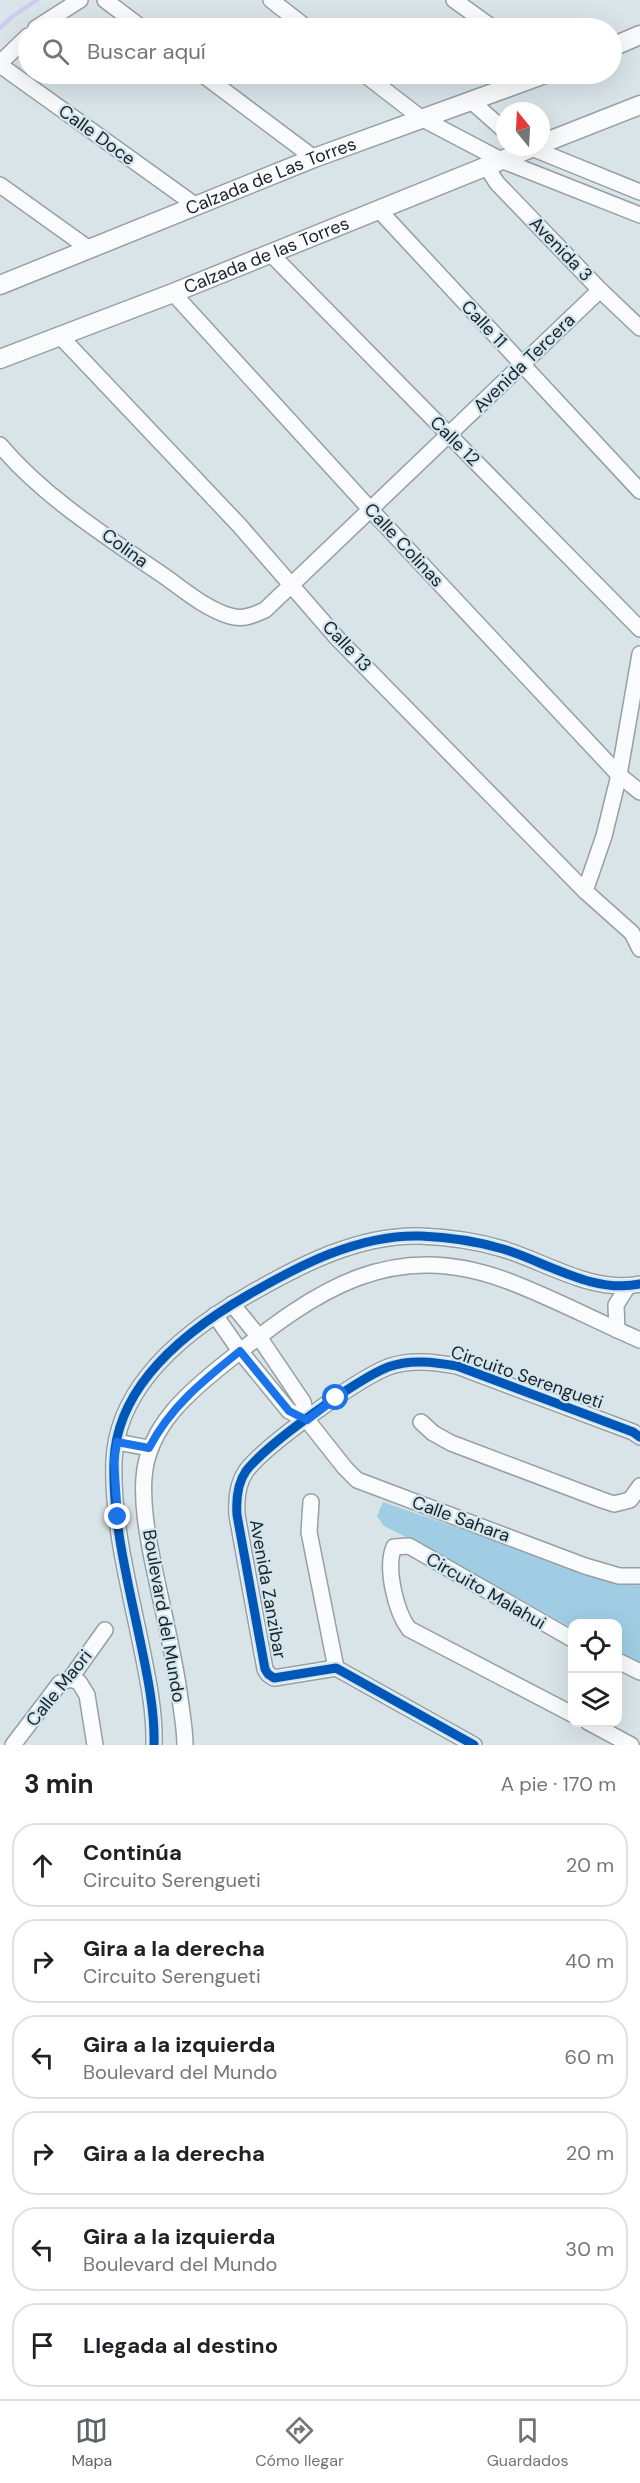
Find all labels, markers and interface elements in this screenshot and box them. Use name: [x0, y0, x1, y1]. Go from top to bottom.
search box: [18, 18, 622, 84]
icon: search: [39, 35, 72, 68]
text: Buscar aquí: [87, 37, 206, 66]
street label: Calle Doce: [54, 99, 140, 171]
north arrow: [496, 102, 550, 156]
street label: Calzada de Las Torres: [182, 132, 360, 221]
street label: Calzada de las Torres: [180, 211, 353, 299]
street label: Avenida 3: [524, 211, 598, 287]
street label: Calle 11: [456, 295, 512, 353]
street label: Avenida Tercera: [468, 308, 580, 418]
street label: Calle 12: [425, 411, 485, 471]
street label: Calle Colinas: [359, 498, 449, 592]
street label: Colina: [97, 523, 153, 573]
street label: Calle 13: [317, 615, 377, 677]
street label: Circuito Serengueti: [447, 1340, 607, 1414]
route start: [322, 1384, 348, 1410]
street label: Calle Sahara: [409, 1490, 513, 1548]
route end: [104, 1503, 130, 1529]
street label: Avenida Zanzibar: [244, 1518, 292, 1661]
street label: Boulevard del Mundo: [137, 1528, 191, 1704]
street label: Circuito Malahui: [422, 1547, 550, 1635]
map controls: [568, 1619, 622, 1727]
button: locate: [568, 1619, 622, 1673]
street label: Calle Maori: [21, 1645, 97, 1731]
button: layers: [568, 1673, 622, 1727]
text: 3 min: [24, 1767, 93, 1801]
text: A pie · 170 m: [501, 1771, 616, 1797]
text: Continúa: [83, 1838, 182, 1867]
icon: ahead: [26, 1849, 59, 1882]
text: 20 m: [566, 1852, 614, 1878]
text: Circuito Serengueti: [83, 1867, 261, 1893]
text: Gira a la derecha: [83, 1934, 265, 1963]
icon: right: [26, 1945, 59, 1978]
text: 40 m: [565, 1948, 614, 1974]
text: Circuito Serengueti: [83, 1963, 261, 1989]
text: Gira a la izquierda: [83, 2030, 275, 2059]
icon: left: [26, 2041, 59, 2074]
text: 60 m: [565, 2044, 614, 2070]
text: Boulevard del Mundo: [83, 2059, 277, 2085]
icon: right: [26, 2137, 59, 2170]
text: Gira a la derecha: [83, 2139, 265, 2168]
text: 20 m: [566, 2140, 614, 2166]
text: Gira a la izquierda: [83, 2222, 275, 2251]
icon: left: [26, 2233, 59, 2266]
text: 30 m: [565, 2236, 614, 2262]
text: Boulevard del Mundo: [83, 2251, 277, 2277]
icon: arrive: [26, 2329, 59, 2362]
text: Llegada al destino: [83, 2331, 278, 2360]
tab: Mapa: [71, 2414, 112, 2471]
tab: Cómo llegar: [255, 2414, 344, 2471]
tab: Guardados: [487, 2414, 569, 2471]

